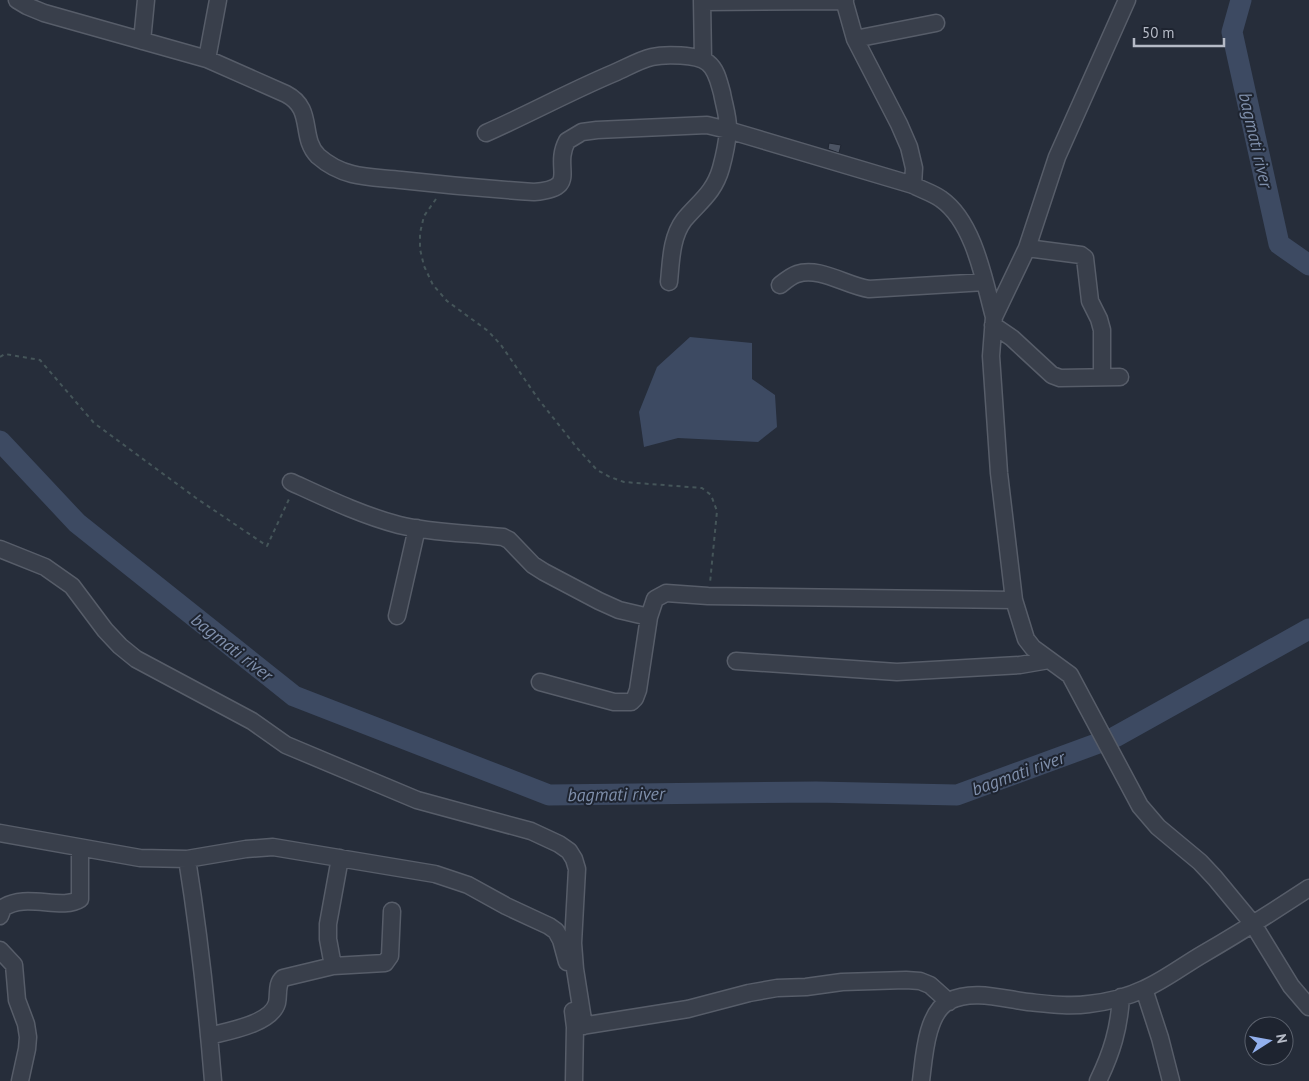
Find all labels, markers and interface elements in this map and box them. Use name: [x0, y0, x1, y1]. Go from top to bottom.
scale bar: [1134, 15, 1224, 47]
text: 50 m: [1142, 23, 1175, 42]
water label: bagmati river: [1234, 90, 1278, 191]
water label: bagmati river: [187, 608, 278, 687]
water label: bagmati river: [968, 745, 1069, 800]
water label: bagmati river: [567, 782, 666, 806]
north arrow: [1244, 1016, 1294, 1066]
text: N: [1272, 1032, 1291, 1045]

